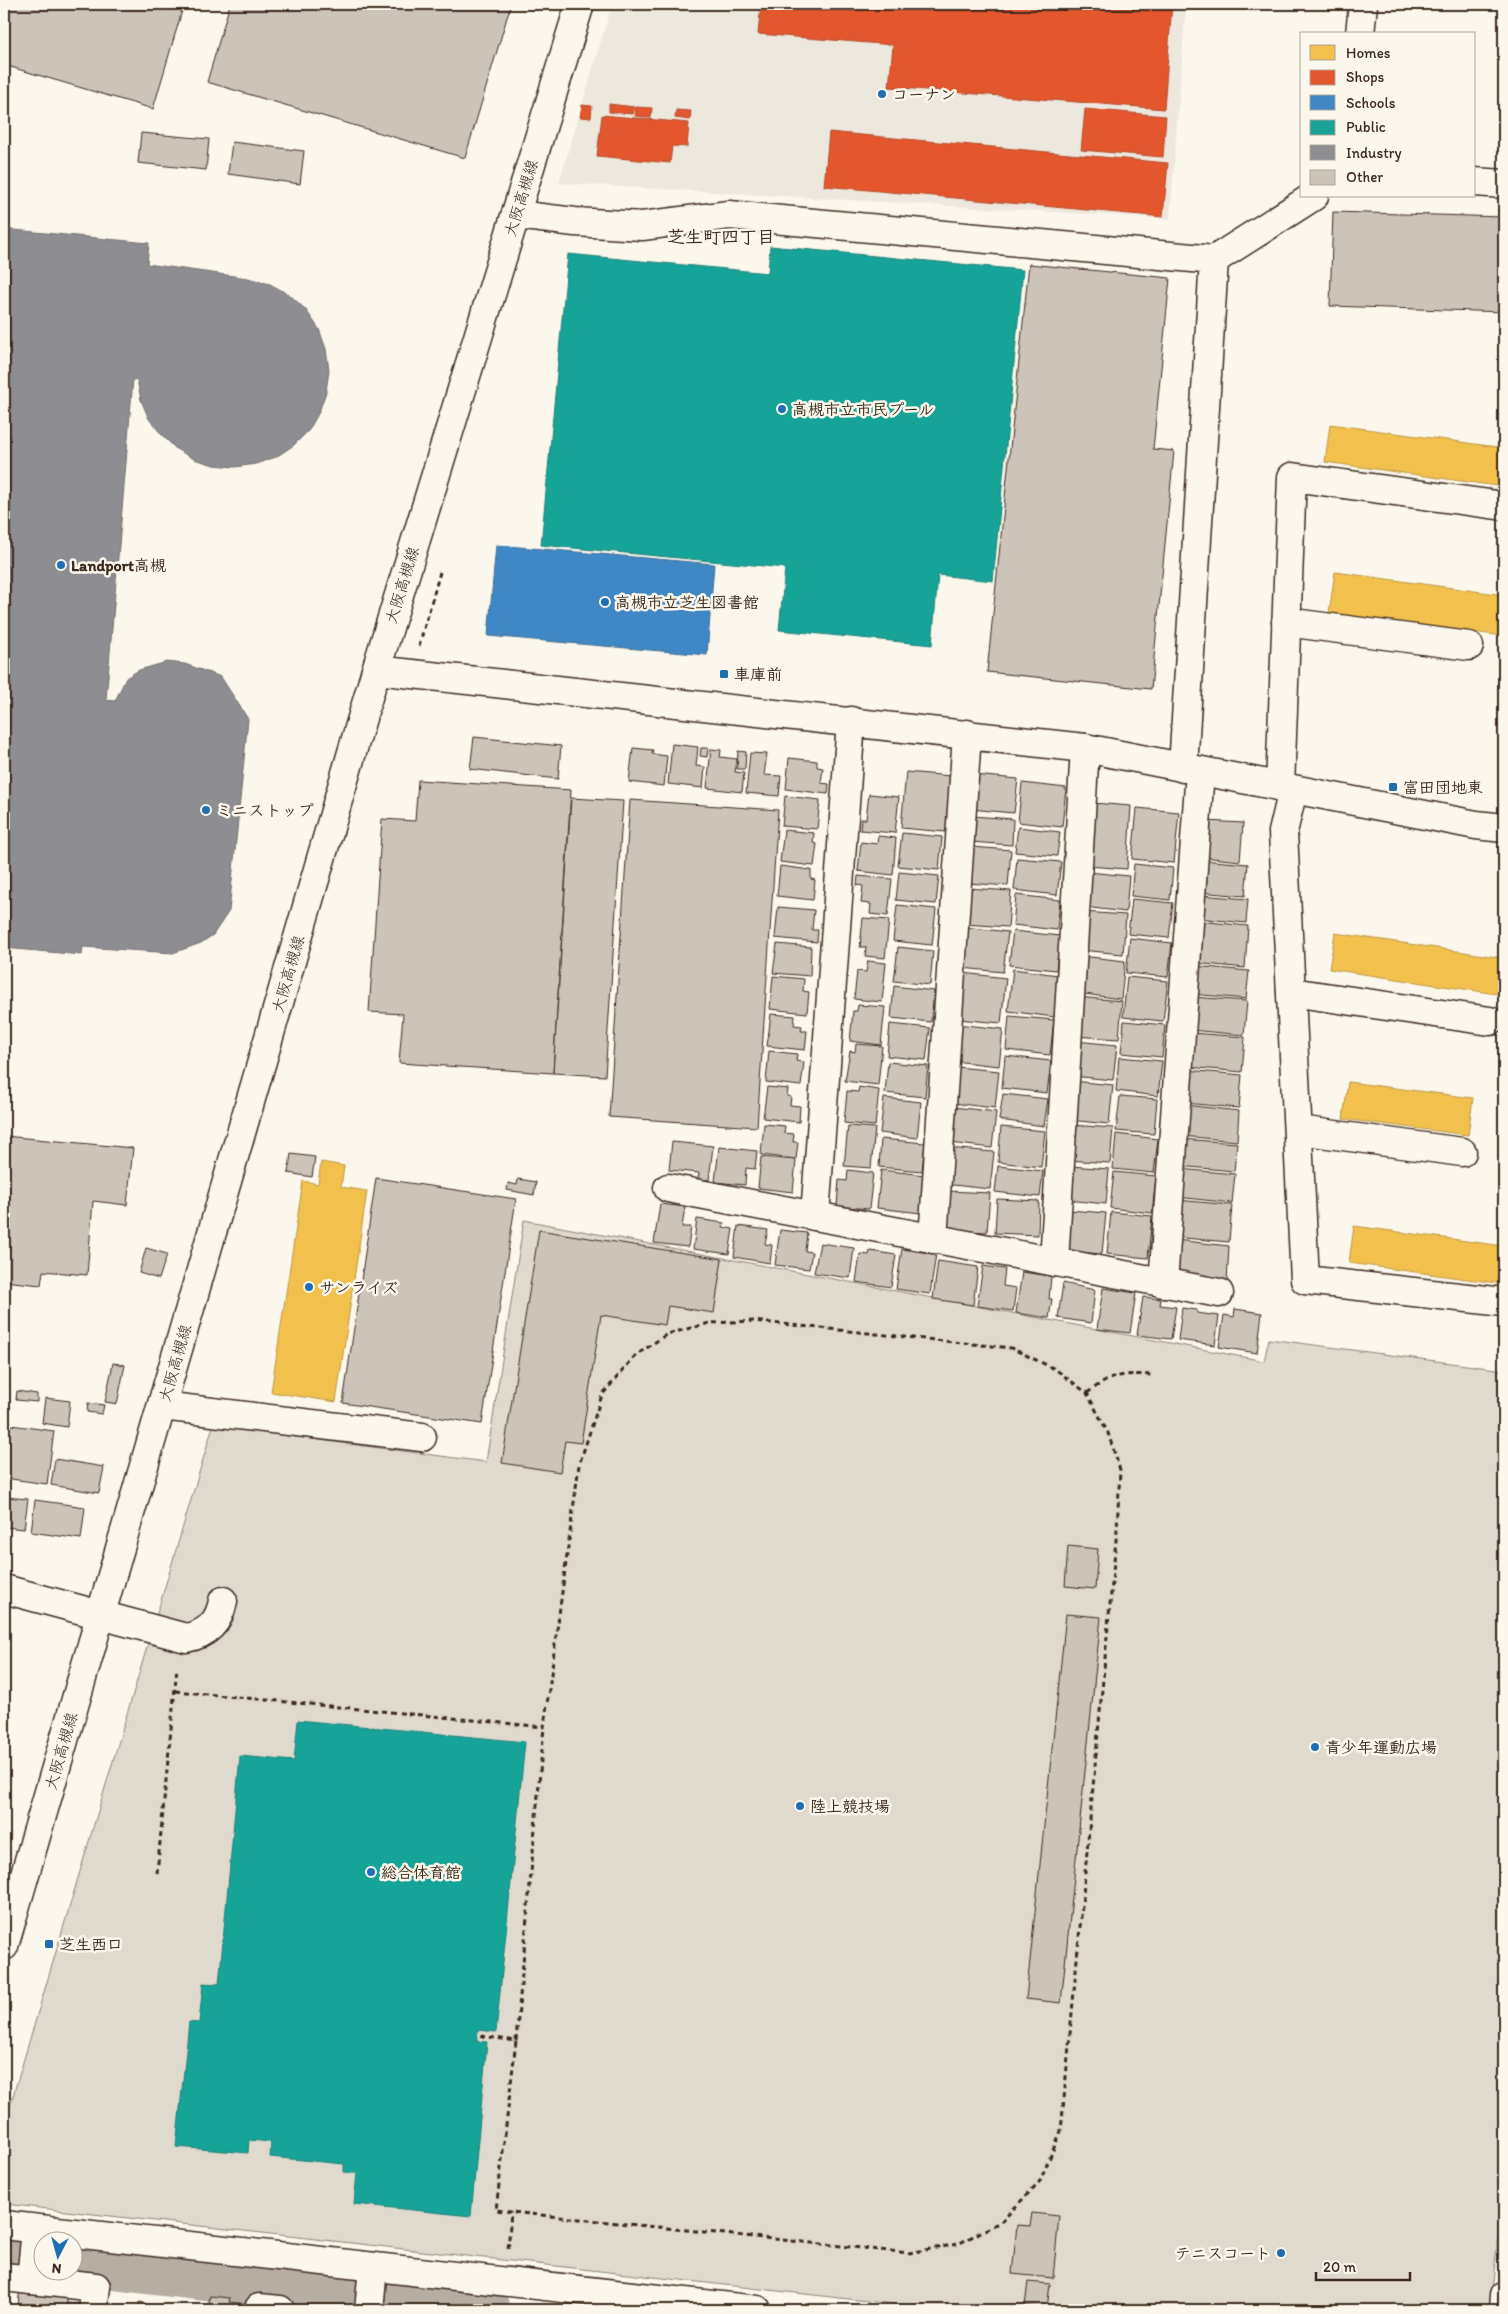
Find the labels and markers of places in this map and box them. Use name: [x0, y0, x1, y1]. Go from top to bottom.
place label: コーナン: [892, 85, 956, 104]
marker: コーナン: [876, 88, 888, 100]
place label: 高槻市立市民プール: [792, 400, 934, 419]
marker: 高槻市立市民プール: [776, 403, 788, 415]
place label: Landport高槻: [71, 556, 166, 576]
marker: Landport高槻: [55, 559, 67, 571]
place label: 高槻市立芝生図書館: [615, 593, 759, 612]
marker: 高槻市立芝生図書館: [599, 596, 611, 608]
place label: 車庫前: [734, 665, 782, 684]
marker: 車庫前: [718, 668, 730, 680]
place label: 富田団地東: [1403, 778, 1483, 797]
marker: 富田団地東: [1387, 781, 1399, 793]
place label: ミニストップ: [216, 801, 314, 820]
marker: ミニストップ: [200, 804, 212, 816]
place label: サンライズ: [319, 1278, 398, 1297]
marker: サンライズ: [303, 1281, 315, 1293]
place label: 青少年運動広場: [1325, 1738, 1437, 1757]
marker: 青少年運動広場: [1309, 1741, 1321, 1753]
place label: 陸上競技場: [810, 1797, 890, 1816]
marker: 陸上競技場: [794, 1800, 806, 1812]
place label: 総合体育館: [381, 1863, 461, 1882]
marker: 総合体育館: [365, 1866, 377, 1878]
place label: 芝生西口: [59, 1935, 123, 1954]
marker: 芝生西口: [43, 1938, 55, 1950]
place label: テニスコート: [1175, 2244, 1271, 2263]
marker: テニスコート: [1275, 2247, 1287, 2259]

